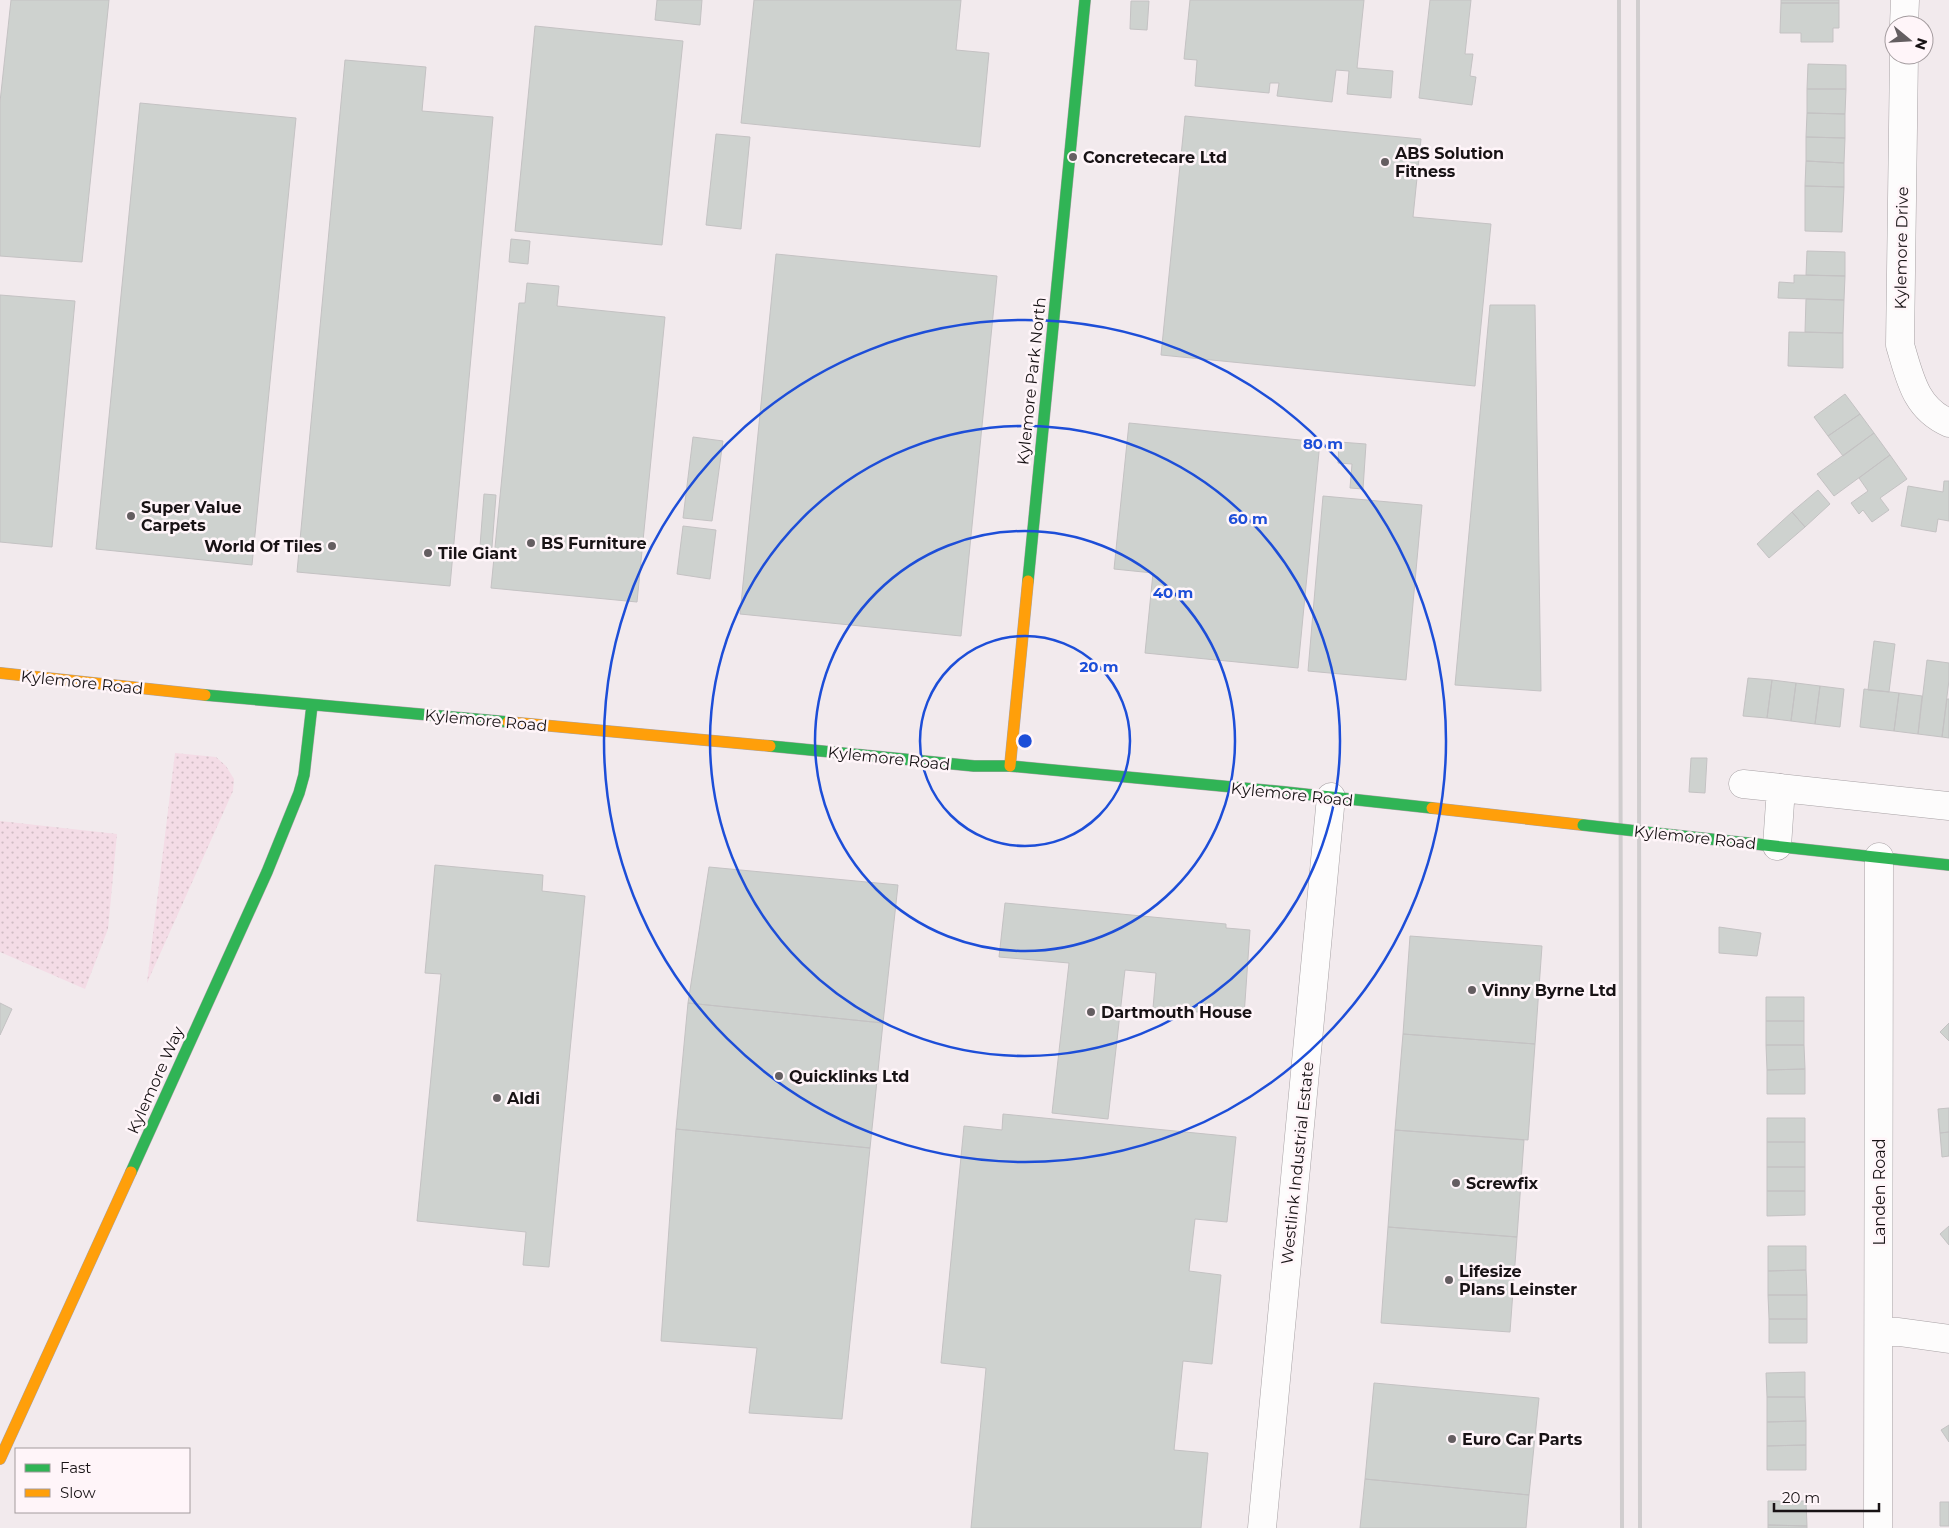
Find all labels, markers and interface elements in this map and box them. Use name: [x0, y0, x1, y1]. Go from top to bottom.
north arrow: [1884, 15, 1934, 65]
text: N: [1911, 36, 1932, 52]
place label: ABS Solution Fitness: [1394, 144, 1504, 181]
place label: Concretecare Ltd: [1083, 148, 1227, 167]
marker: Concretecare Ltd: [1067, 151, 1079, 163]
marker: ABS Solution Fitness: [1379, 156, 1391, 168]
street label: Kylemore Drive: [1891, 186, 1912, 310]
street label: Kylemore Park North: [1013, 296, 1050, 466]
text: 80 m: [1303, 434, 1343, 453]
place label: Super Value Carpets: [141, 498, 242, 535]
text: 60 m: [1228, 509, 1268, 528]
marker: Super Value Carpets: [125, 510, 137, 522]
place label: BS Furniture: [541, 534, 647, 553]
place label: World Of Tiles: [204, 537, 322, 556]
marker: BS Furniture: [525, 537, 537, 549]
marker: World Of Tiles: [326, 540, 338, 552]
place label: Tile Giant: [438, 544, 517, 563]
marker: Tile Giant: [422, 547, 434, 559]
text: 40 m: [1153, 583, 1193, 602]
text: 20 m: [1079, 657, 1119, 676]
street label: Kylemore Road: [20, 667, 144, 698]
street label: Kylemore Road: [424, 706, 548, 735]
centre of rings: [1016, 732, 1034, 750]
street label: Kylemore Road: [827, 743, 951, 774]
street label: Kylemore Road: [1230, 779, 1354, 810]
street label: Kylemore Road: [1633, 822, 1757, 853]
place label: Vinny Byrne Ltd: [1481, 981, 1616, 1000]
marker: Vinny Byrne Ltd: [1466, 984, 1478, 996]
place label: Dartmouth House: [1101, 1003, 1252, 1022]
marker: Dartmouth House: [1085, 1006, 1097, 1018]
street label: Kylemore Way: [123, 1023, 188, 1137]
street label: Westlink Industrial Estate: [1277, 1061, 1318, 1265]
place label: Quicklinks Ltd: [789, 1067, 909, 1086]
marker: Quicklinks Ltd: [773, 1070, 785, 1082]
place label: Aldi: [506, 1089, 540, 1108]
marker: Aldi: [491, 1092, 503, 1104]
street label: Landen Road: [1870, 1138, 1889, 1246]
place label: Screwfix: [1466, 1174, 1539, 1193]
marker: Screwfix: [1450, 1177, 1462, 1189]
place label: Lifesize Plans Leinster: [1459, 1262, 1577, 1299]
marker: Lifesize Plans Leinster: [1443, 1274, 1455, 1286]
place label: Euro Car Parts: [1462, 1430, 1583, 1449]
marker: Euro Car Parts: [1446, 1433, 1458, 1445]
legend: [15, 1448, 190, 1513]
text: Fast: [60, 1458, 91, 1477]
scale bar: [1774, 1480, 1879, 1512]
text: Slow: [60, 1483, 96, 1502]
text: 20 m: [1782, 1488, 1820, 1507]

